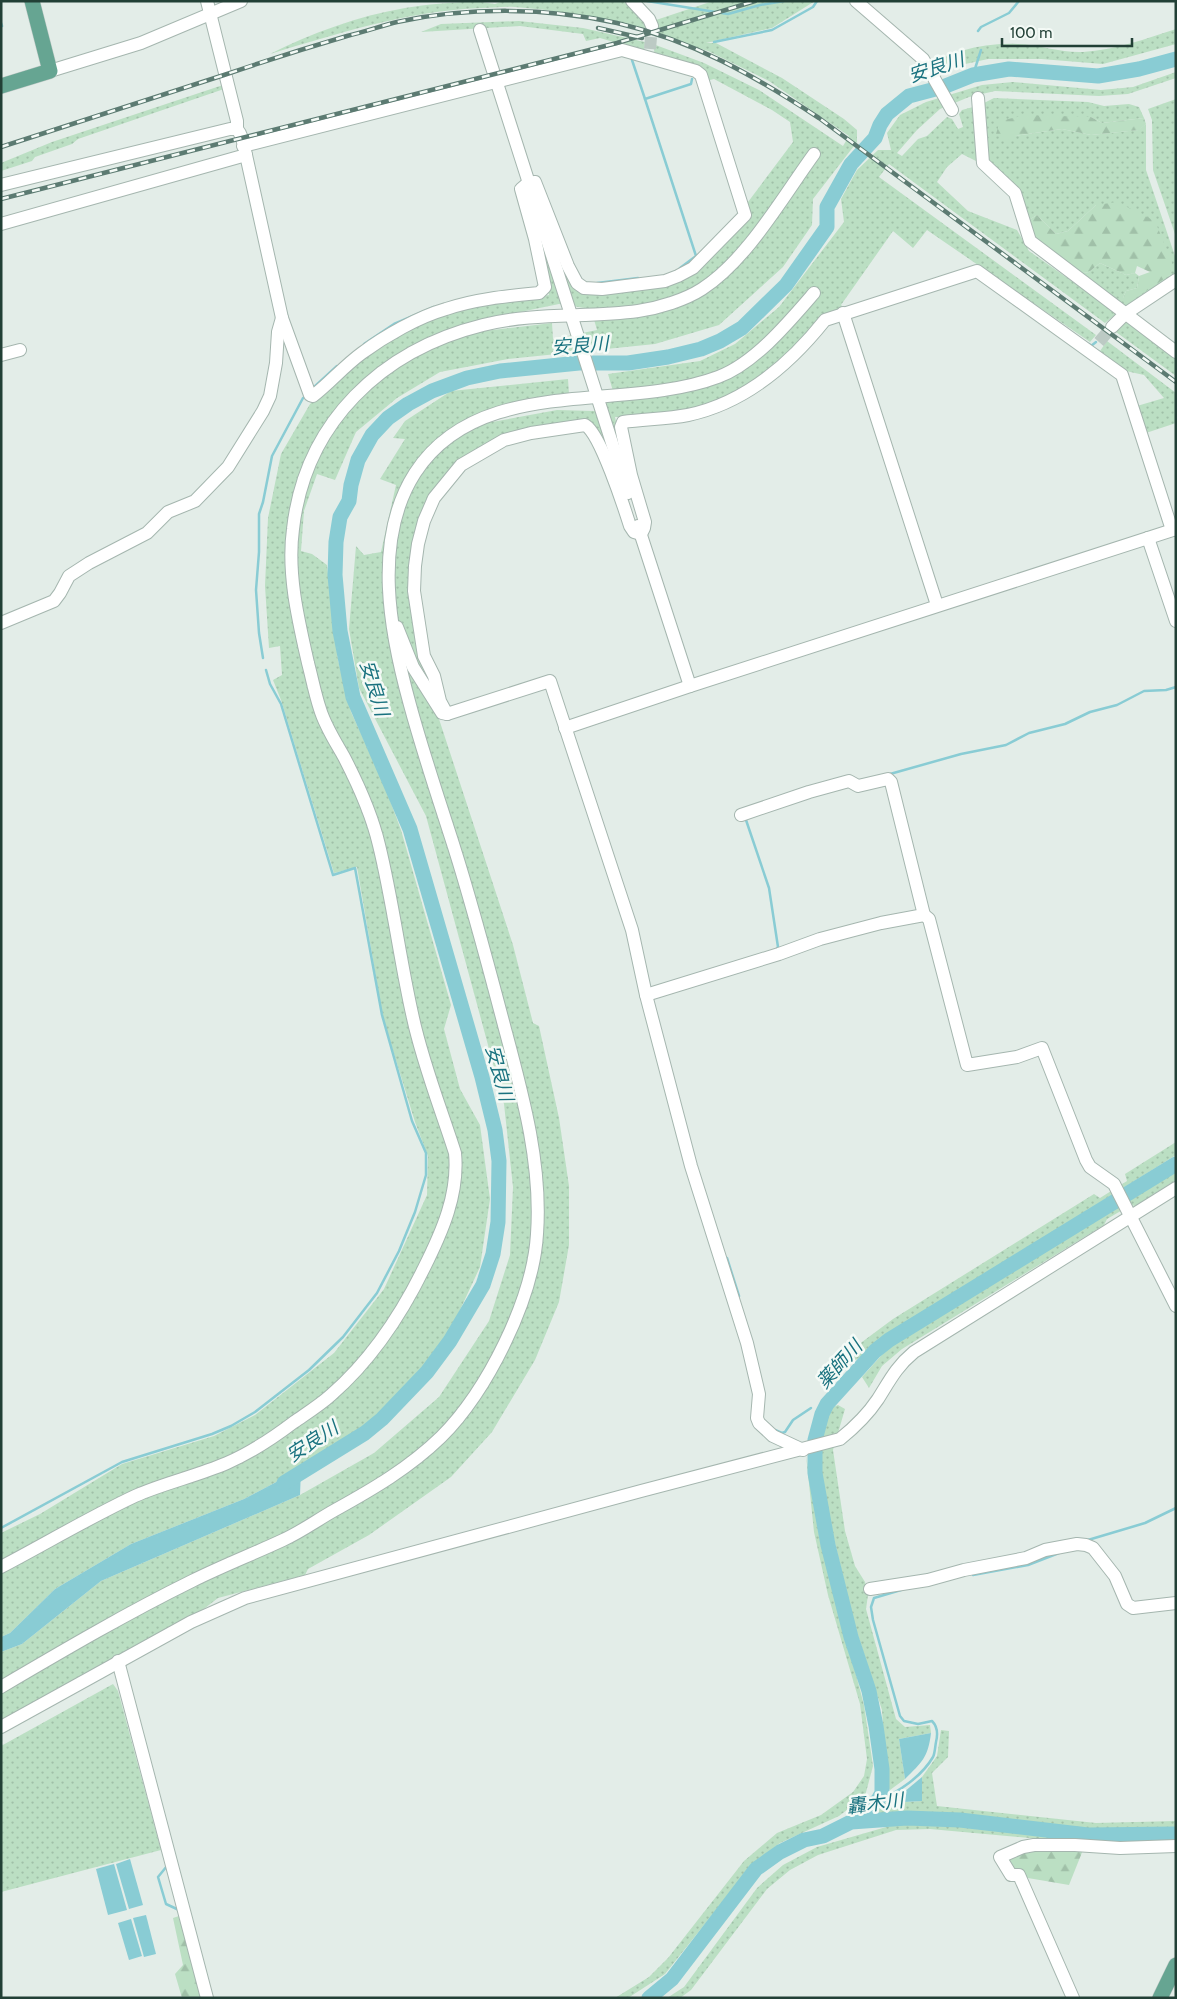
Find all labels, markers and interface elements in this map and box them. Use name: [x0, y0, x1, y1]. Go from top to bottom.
scale bar: [1002, 15, 1132, 47]
text: 100 m: [1010, 24, 1052, 42]
water label: 安良川: [905, 47, 969, 87]
water label: 安良川: [551, 332, 611, 359]
water label: 安良川: [355, 658, 394, 721]
water label: 安良川: [481, 1043, 519, 1106]
water label: 薬師川: [812, 1334, 868, 1393]
water label: 安良川: [282, 1415, 344, 1467]
water label: 轟木川: [845, 1788, 907, 1818]

